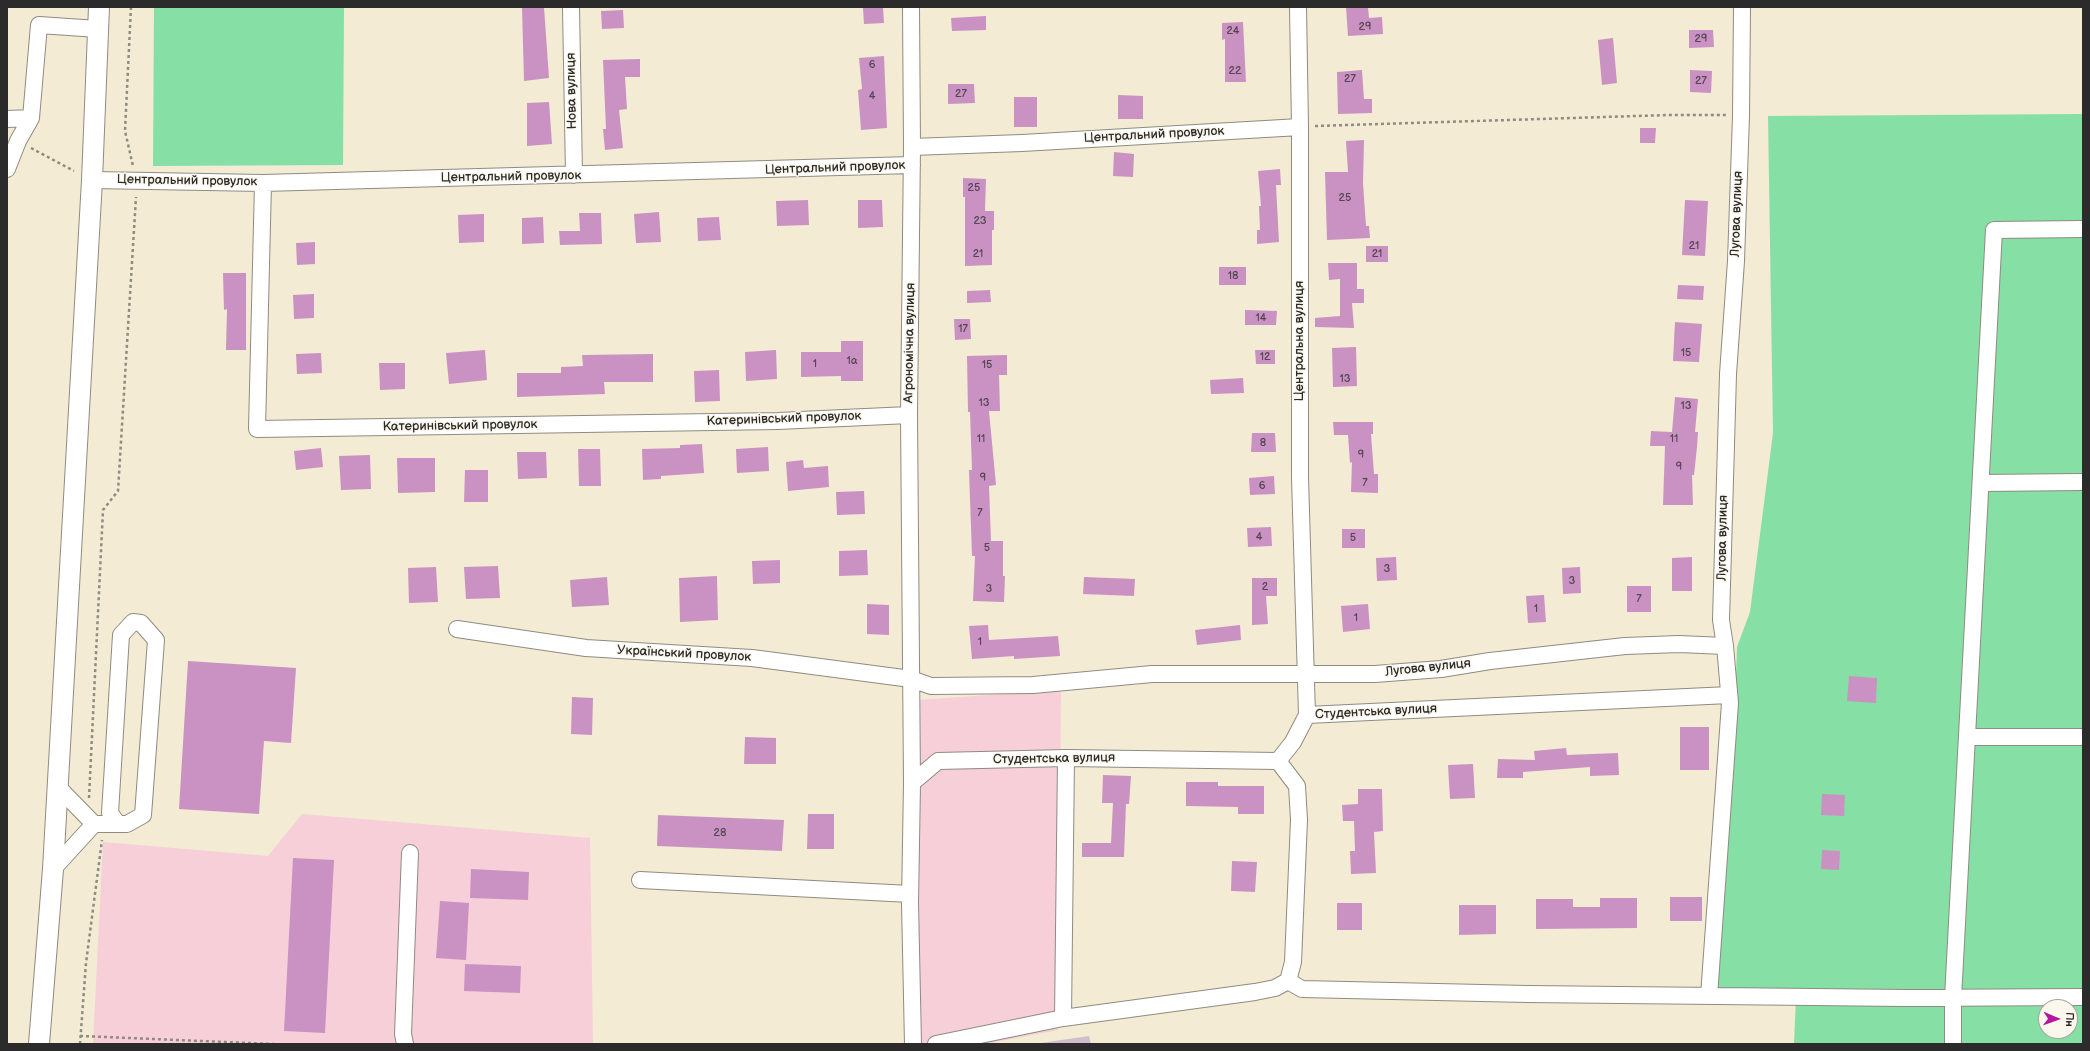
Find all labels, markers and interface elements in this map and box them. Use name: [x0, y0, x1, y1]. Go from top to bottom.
house number: 29: [1359, 20, 1371, 34]
house number: 24: [1226, 24, 1240, 38]
house number: 29: [1695, 32, 1707, 46]
street label: Нова вулиця: [564, 53, 580, 129]
house number: 6: [869, 58, 875, 72]
house number: 22: [1229, 64, 1241, 78]
house number: 27: [1344, 72, 1356, 86]
house number: 27: [1695, 74, 1707, 88]
house number: 27: [955, 87, 967, 101]
house number: 4: [869, 89, 875, 103]
street label: Центральний провулок: [1083, 124, 1225, 146]
street label: Центральний провулок: [765, 158, 905, 178]
street label: Центральний провулок: [441, 168, 581, 186]
street label: Лугова вулиця: [1728, 171, 1746, 257]
street label: Центральний провулок: [117, 172, 257, 190]
house number: 25: [968, 181, 980, 195]
house number: 25: [1339, 191, 1351, 205]
house number: 23: [973, 214, 987, 228]
house number: 21: [1689, 239, 1699, 253]
house number: 21: [973, 247, 983, 261]
house number: 21: [1372, 247, 1382, 261]
house number: 18: [1228, 269, 1238, 283]
street label: Центральна вулиця: [1292, 281, 1308, 401]
street label: Агрономічна вулиця: [901, 283, 919, 403]
house number: 14: [1256, 311, 1266, 325]
house number: 17: [958, 322, 968, 336]
house number: 15: [1681, 346, 1691, 360]
house number: 12: [1260, 350, 1270, 364]
house number: 1а: [847, 354, 857, 368]
house number: 1: [813, 357, 817, 371]
house number: 15: [982, 358, 992, 372]
house number: 13: [1339, 372, 1351, 386]
house number: 13: [978, 396, 990, 410]
house number: 13: [1680, 399, 1692, 413]
street label: Катеринівський провулок: [706, 409, 862, 429]
street label: Катеринівський провулок: [383, 417, 537, 435]
house number: 11: [977, 432, 985, 446]
house number: 11: [1670, 432, 1678, 446]
house number: 8: [1260, 436, 1266, 450]
house number: 9: [1358, 448, 1364, 462]
house number: 9: [1676, 460, 1682, 474]
house number: 9: [980, 471, 986, 485]
house number: 7: [1362, 476, 1368, 490]
house number: 6: [1259, 479, 1265, 493]
street label: Лугова вулиця: [1714, 495, 1732, 581]
house number: 7: [977, 506, 983, 520]
house number: 4: [1256, 530, 1262, 544]
house number: 5: [1350, 531, 1356, 545]
house number: 5: [984, 541, 990, 555]
house number: 3: [1384, 562, 1390, 576]
house number: 3: [1569, 574, 1575, 588]
house number: 2: [1262, 580, 1268, 594]
house number: 3: [986, 582, 992, 596]
house number: 7: [1636, 592, 1642, 606]
house number: 1: [1534, 602, 1538, 616]
house number: 1: [1354, 611, 1358, 625]
house number: 1: [978, 635, 982, 649]
street label: Український провулок: [617, 643, 751, 665]
street label: Лугова вулиця: [1384, 656, 1472, 680]
street label: Студентська вулиця: [1315, 701, 1437, 723]
street label: Студентська вулиця: [993, 750, 1115, 768]
house number: 28: [714, 826, 726, 840]
north arrow: [2038, 999, 2078, 1039]
text: Пн: [2063, 1012, 2076, 1027]

